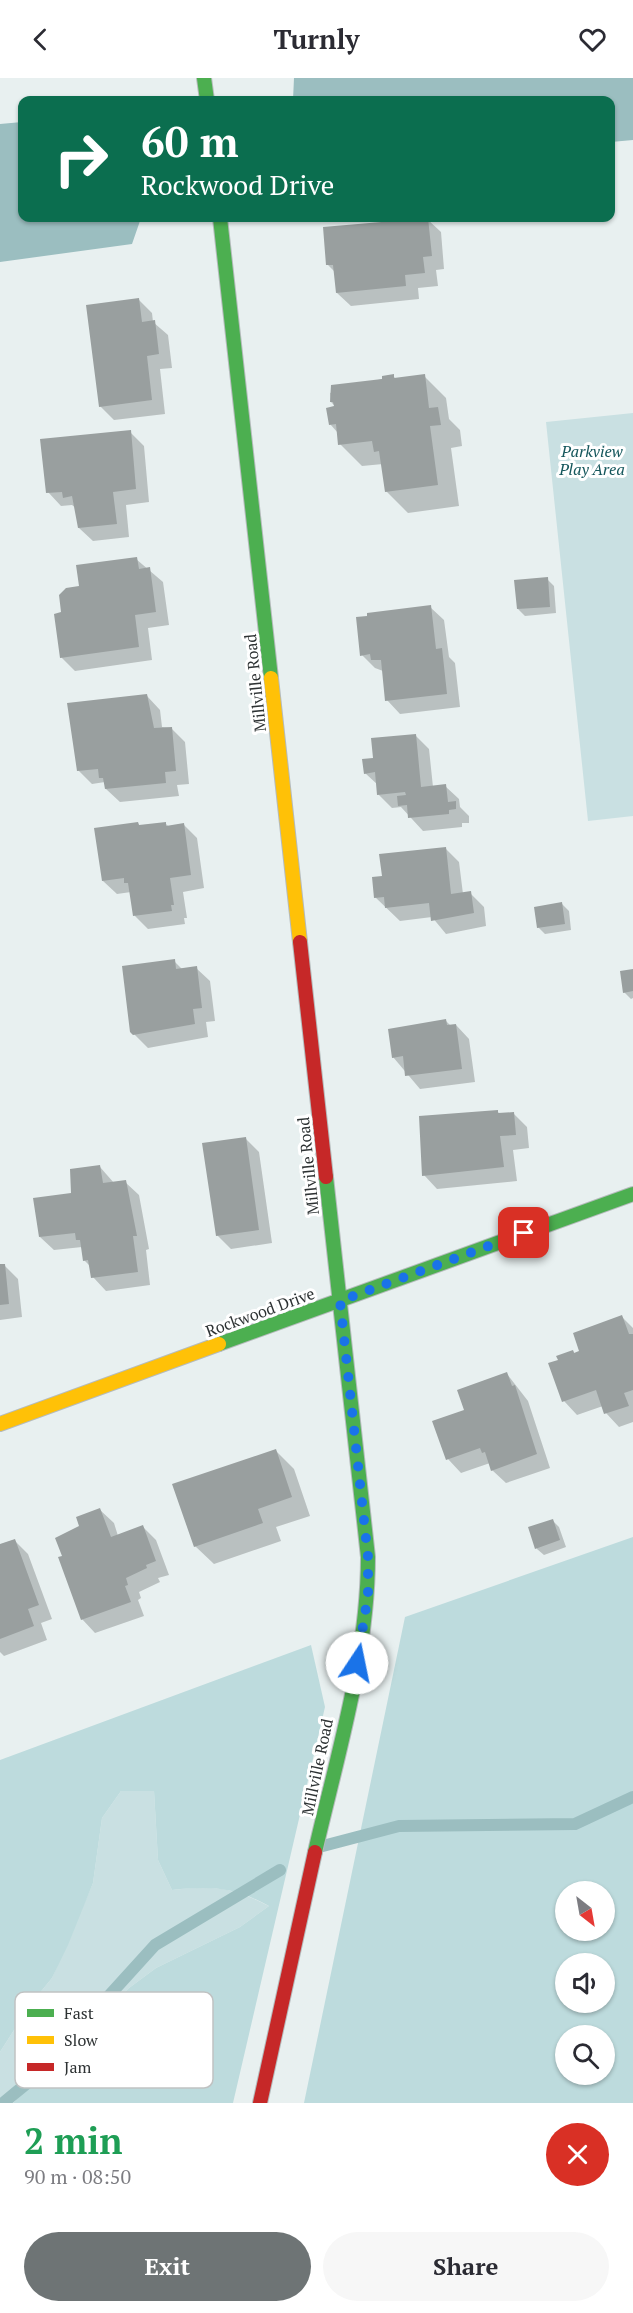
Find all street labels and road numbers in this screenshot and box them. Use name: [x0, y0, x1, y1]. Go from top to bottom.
street label: Millville Road: [239, 633, 271, 733]
street label: Millville Road: [292, 1116, 324, 1216]
street label: Rockwood Drive: [202, 1282, 318, 1342]
street label: Millville Road: [296, 1716, 338, 1817]

